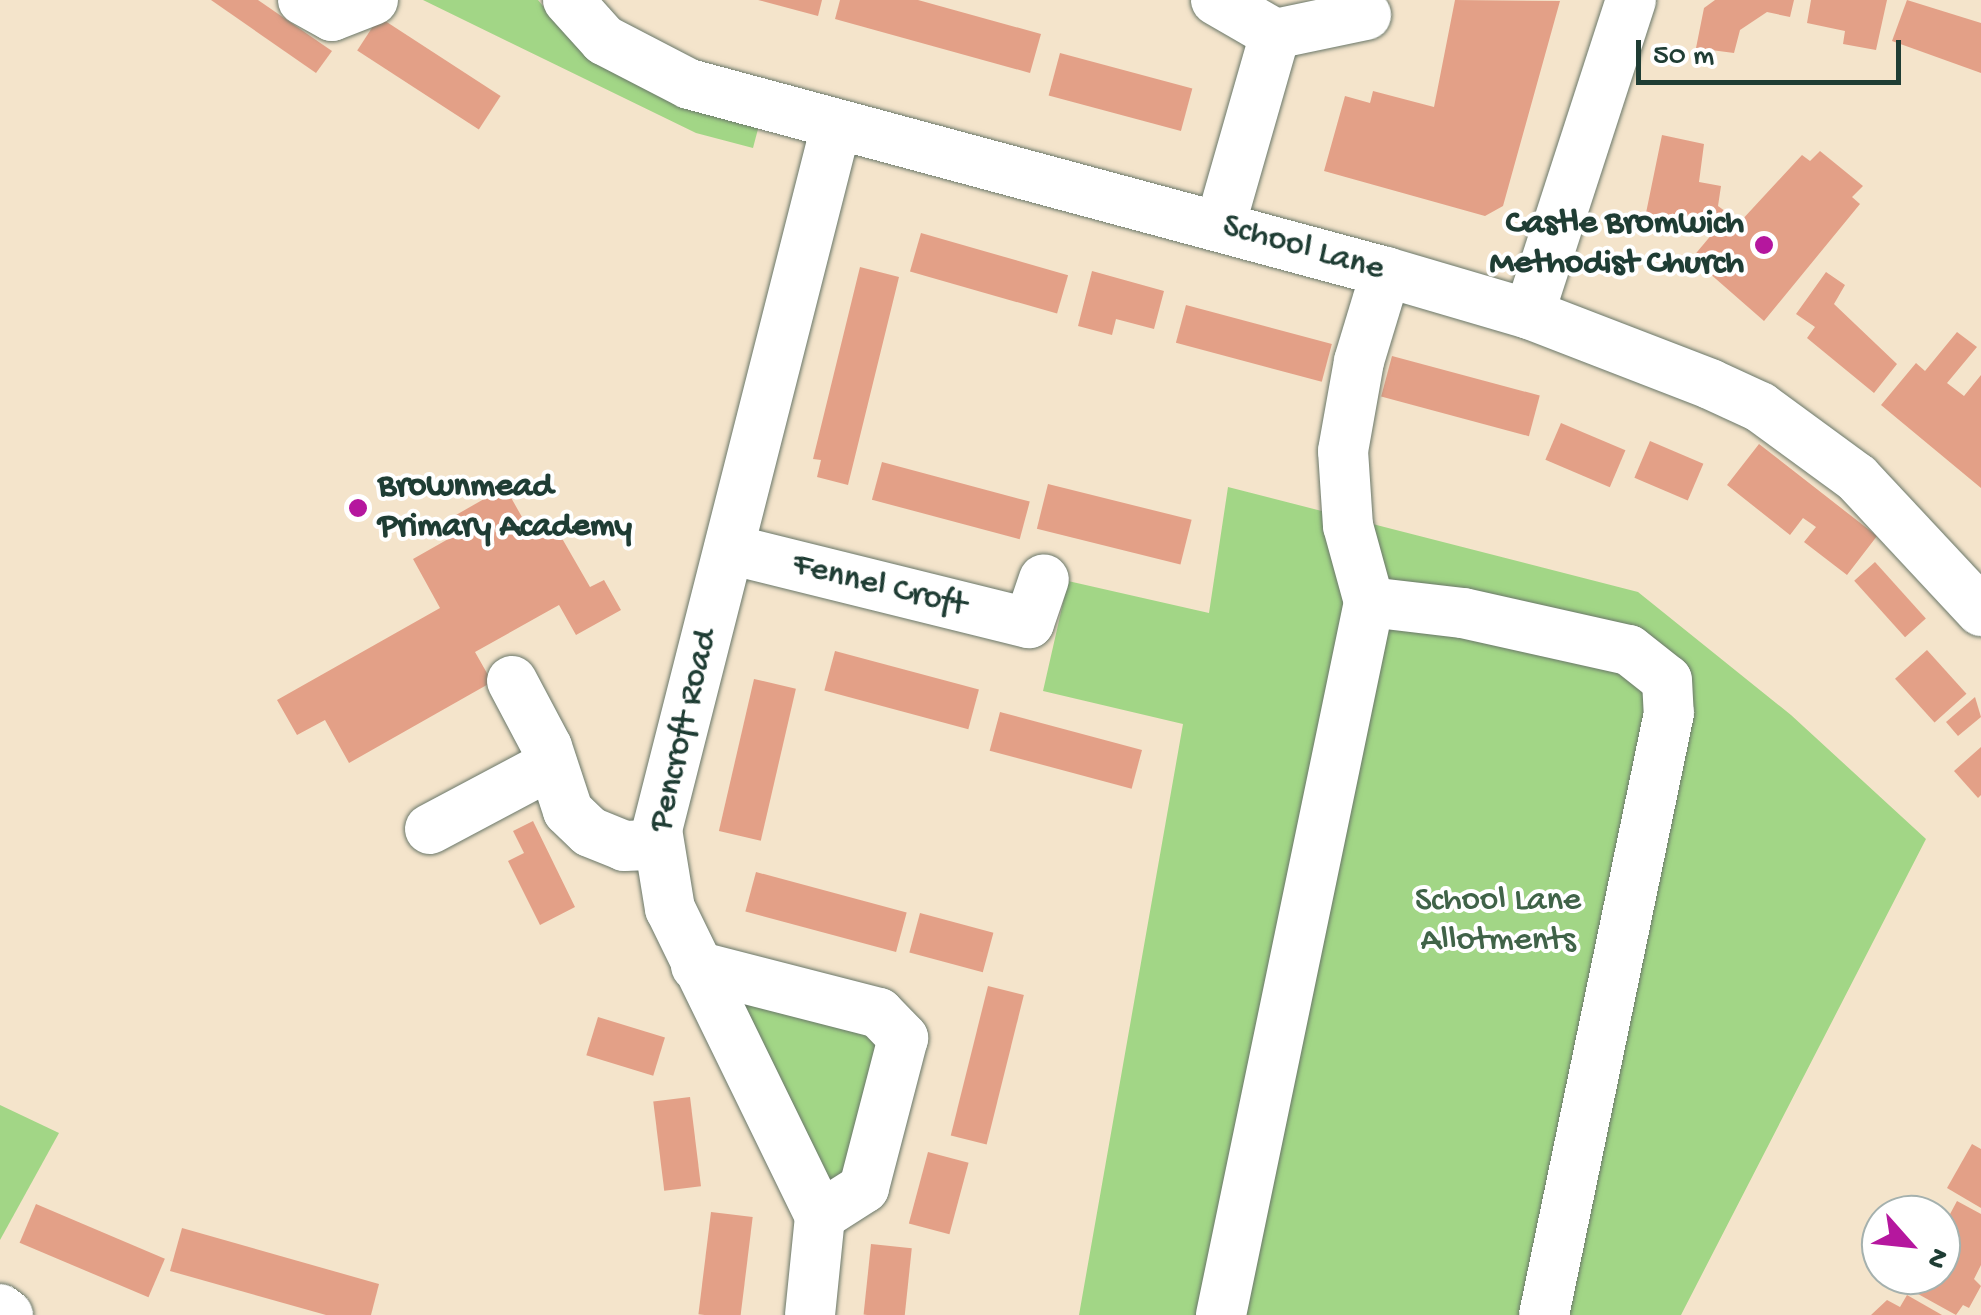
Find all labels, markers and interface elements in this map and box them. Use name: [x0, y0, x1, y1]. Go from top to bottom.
scale bar: [1641, 20, 1906, 82]
text: 50 m: [1653, 40, 1714, 75]
place label: Castle Bromwich Methodist Church: [1490, 204, 1744, 286]
street label: School Lane: [1217, 206, 1389, 292]
marker: Castle Bromwich Methodist Church: [1753, 234, 1775, 256]
place label: Brownmead Primary Academy: [378, 467, 632, 549]
marker: Brownmead Primary Academy: [347, 497, 369, 519]
street label: Fennel Croft: [788, 545, 970, 629]
street label: Pencroft Road: [641, 626, 729, 836]
park label: School Lane Allotments: [1415, 881, 1581, 963]
north arrow: [1861, 1195, 1961, 1295]
text: N: [1918, 1242, 1955, 1274]

